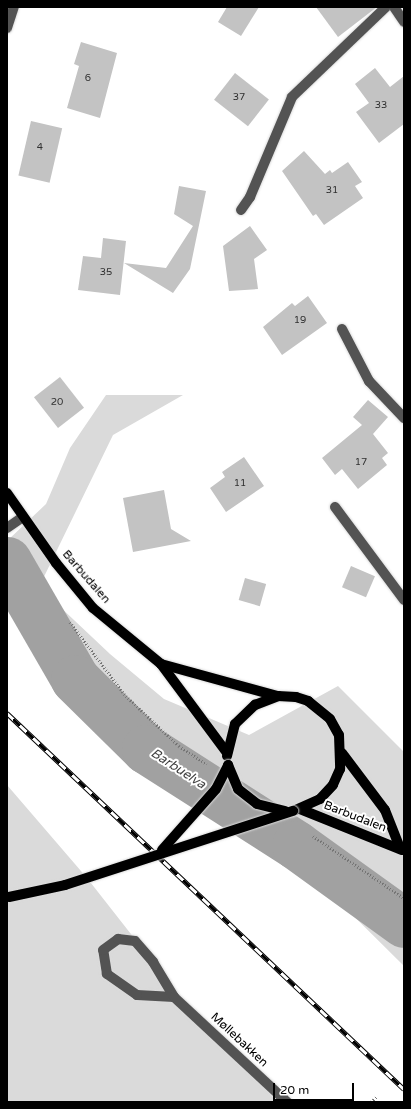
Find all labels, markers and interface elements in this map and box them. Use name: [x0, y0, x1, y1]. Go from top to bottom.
house number: 6: [85, 73, 91, 85]
house number: 37: [233, 92, 245, 104]
house number: 33: [375, 100, 387, 112]
house number: 4: [37, 142, 43, 154]
house number: 31: [326, 185, 338, 197]
house number: 35: [100, 267, 112, 279]
house number: 19: [294, 315, 306, 327]
house number: 20: [51, 397, 63, 409]
house number: 17: [355, 457, 367, 469]
house number: 11: [234, 478, 246, 490]
street label: Barbudalen: [59, 547, 113, 607]
water label: Barbuelva: [148, 746, 208, 792]
street label: Barbudalen: [322, 798, 388, 836]
street label: Møllebakken: [207, 1010, 271, 1070]
scale bar: [275, 1075, 356, 1101]
text: 20 m: [280, 1083, 309, 1097]

